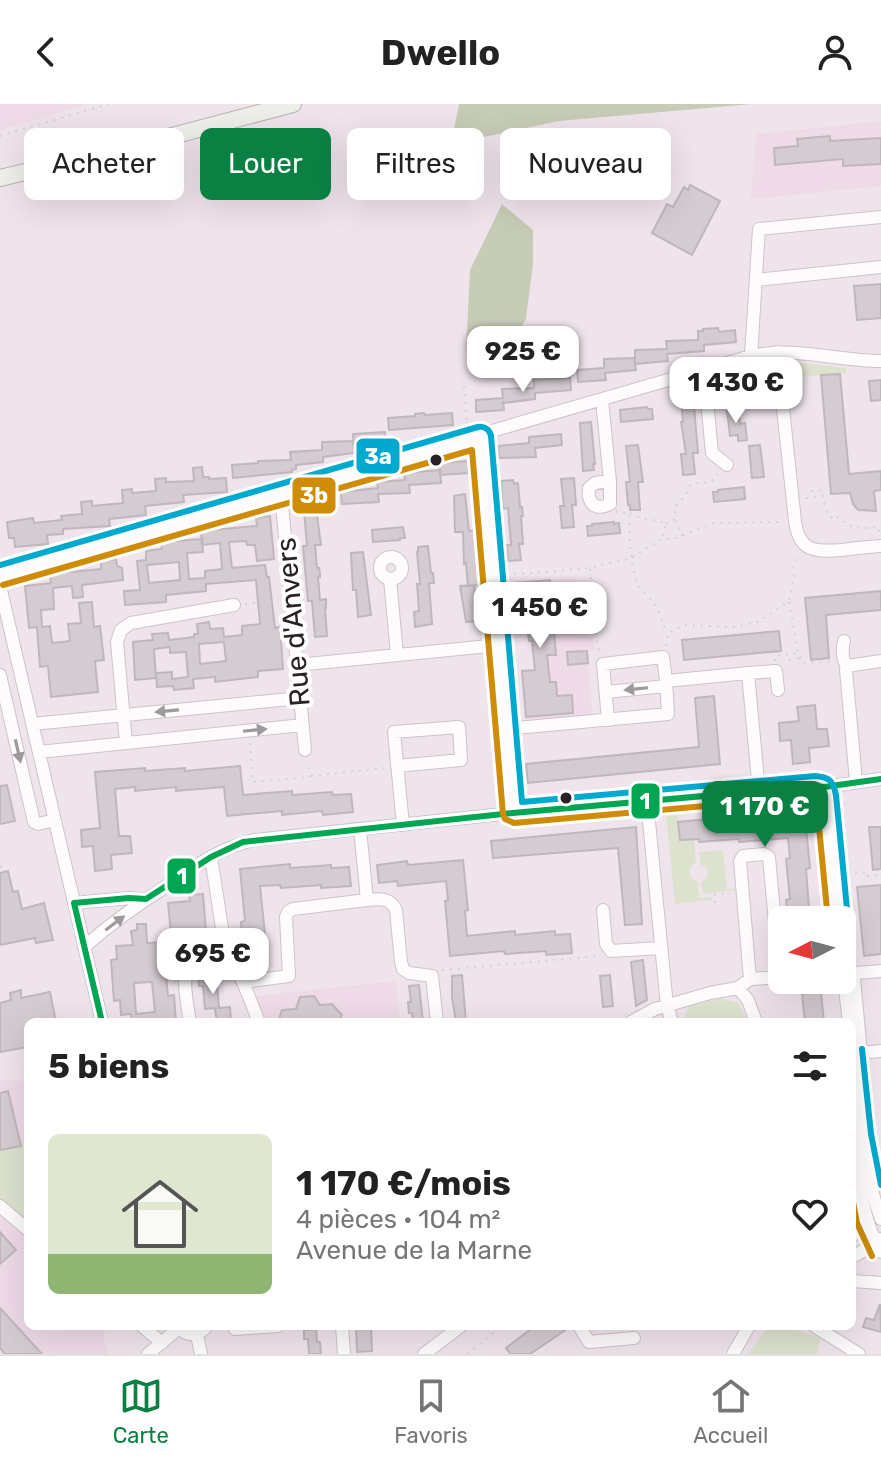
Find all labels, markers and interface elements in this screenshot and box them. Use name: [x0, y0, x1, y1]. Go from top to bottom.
icon: back: [24, 30, 68, 74]
icon: person: [813, 30, 857, 74]
text: Dwello: [381, 31, 500, 74]
chip: Acheter: [24, 128, 184, 200]
chip: Louer: [200, 128, 331, 200]
chip: Filtres: [347, 128, 484, 200]
chip: Nouveau: [500, 128, 671, 200]
pin: 925 €: [467, 326, 579, 394]
text: 925 €: [485, 336, 561, 367]
pin: 1 430 €: [662, 357, 810, 425]
text: 1 430 €: [688, 367, 784, 398]
line badge: 3a: [355, 437, 401, 475]
text: 3a: [364, 443, 392, 470]
unlabelled marker: [428, 452, 444, 468]
line badge: 3b: [291, 476, 337, 515]
text: 3b: [300, 482, 328, 509]
street label: Rue d'Anvers: [269, 536, 317, 708]
pin: 1 450 €: [466, 582, 614, 650]
text: 1 450 €: [492, 592, 588, 623]
one-way arrow: [623, 683, 648, 696]
one-way arrow: [154, 704, 179, 717]
one-way arrow: [243, 723, 268, 736]
one-way arrow: [12, 739, 24, 764]
pin: 1 170 €: [691, 781, 839, 849]
line badge: 1: [630, 782, 661, 820]
text: 1: [640, 788, 650, 815]
unlabelled marker: [558, 790, 574, 806]
text: 1 170 €: [720, 791, 810, 822]
line badge: 1: [166, 857, 197, 895]
text: 1: [177, 863, 187, 890]
north arrow: [768, 906, 856, 994]
map controls: [768, 906, 856, 994]
one-way arrow: [105, 915, 125, 931]
pin: 695 €: [157, 928, 269, 996]
text: 695 €: [175, 938, 251, 969]
icon: filters: [788, 1044, 832, 1088]
text: 5 biens: [48, 1046, 169, 1087]
text: 1 170 €/mois: [296, 1163, 511, 1204]
icon: home: [112, 1166, 208, 1262]
icon: heart: [788, 1192, 832, 1236]
text: 4 pièces · 104 m²: [296, 1204, 501, 1235]
text: Avenue de la Marne: [296, 1235, 532, 1266]
tab: Carte: [113, 1374, 169, 1449]
tab: Favoris: [394, 1374, 468, 1449]
tab: Accueil: [693, 1374, 768, 1449]

